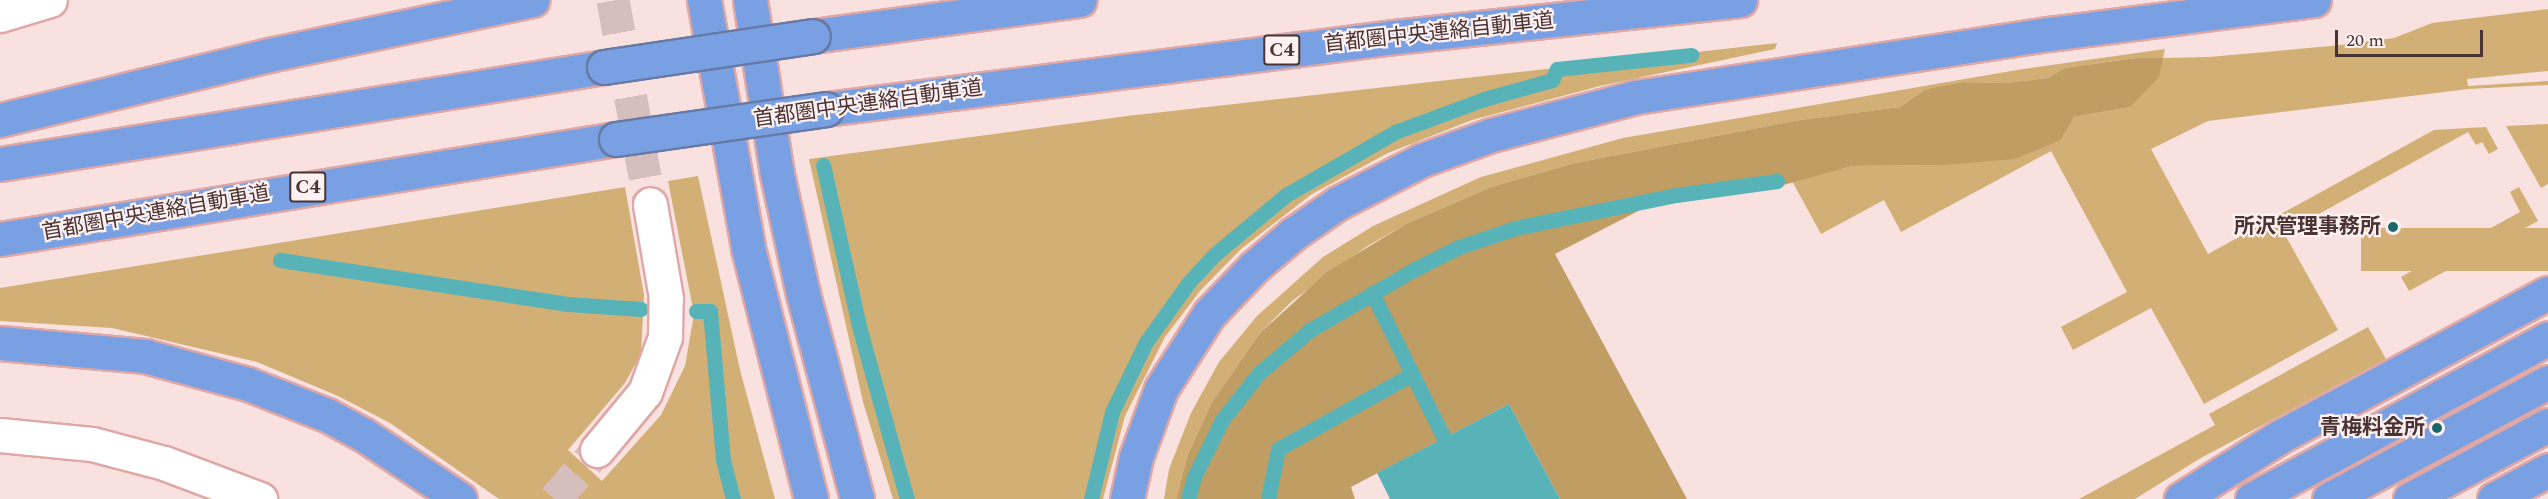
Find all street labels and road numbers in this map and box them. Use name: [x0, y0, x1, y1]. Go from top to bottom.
street label: 首都圏中央連絡自動車道: [1323, 8, 1555, 58]
road number: C4: [1262, 33, 1302, 67]
street label: 首都圏中央連絡自動車道: [752, 75, 984, 133]
road number: C4: [288, 170, 328, 204]
street label: 首都圏中央連絡自動車道: [40, 181, 272, 245]

